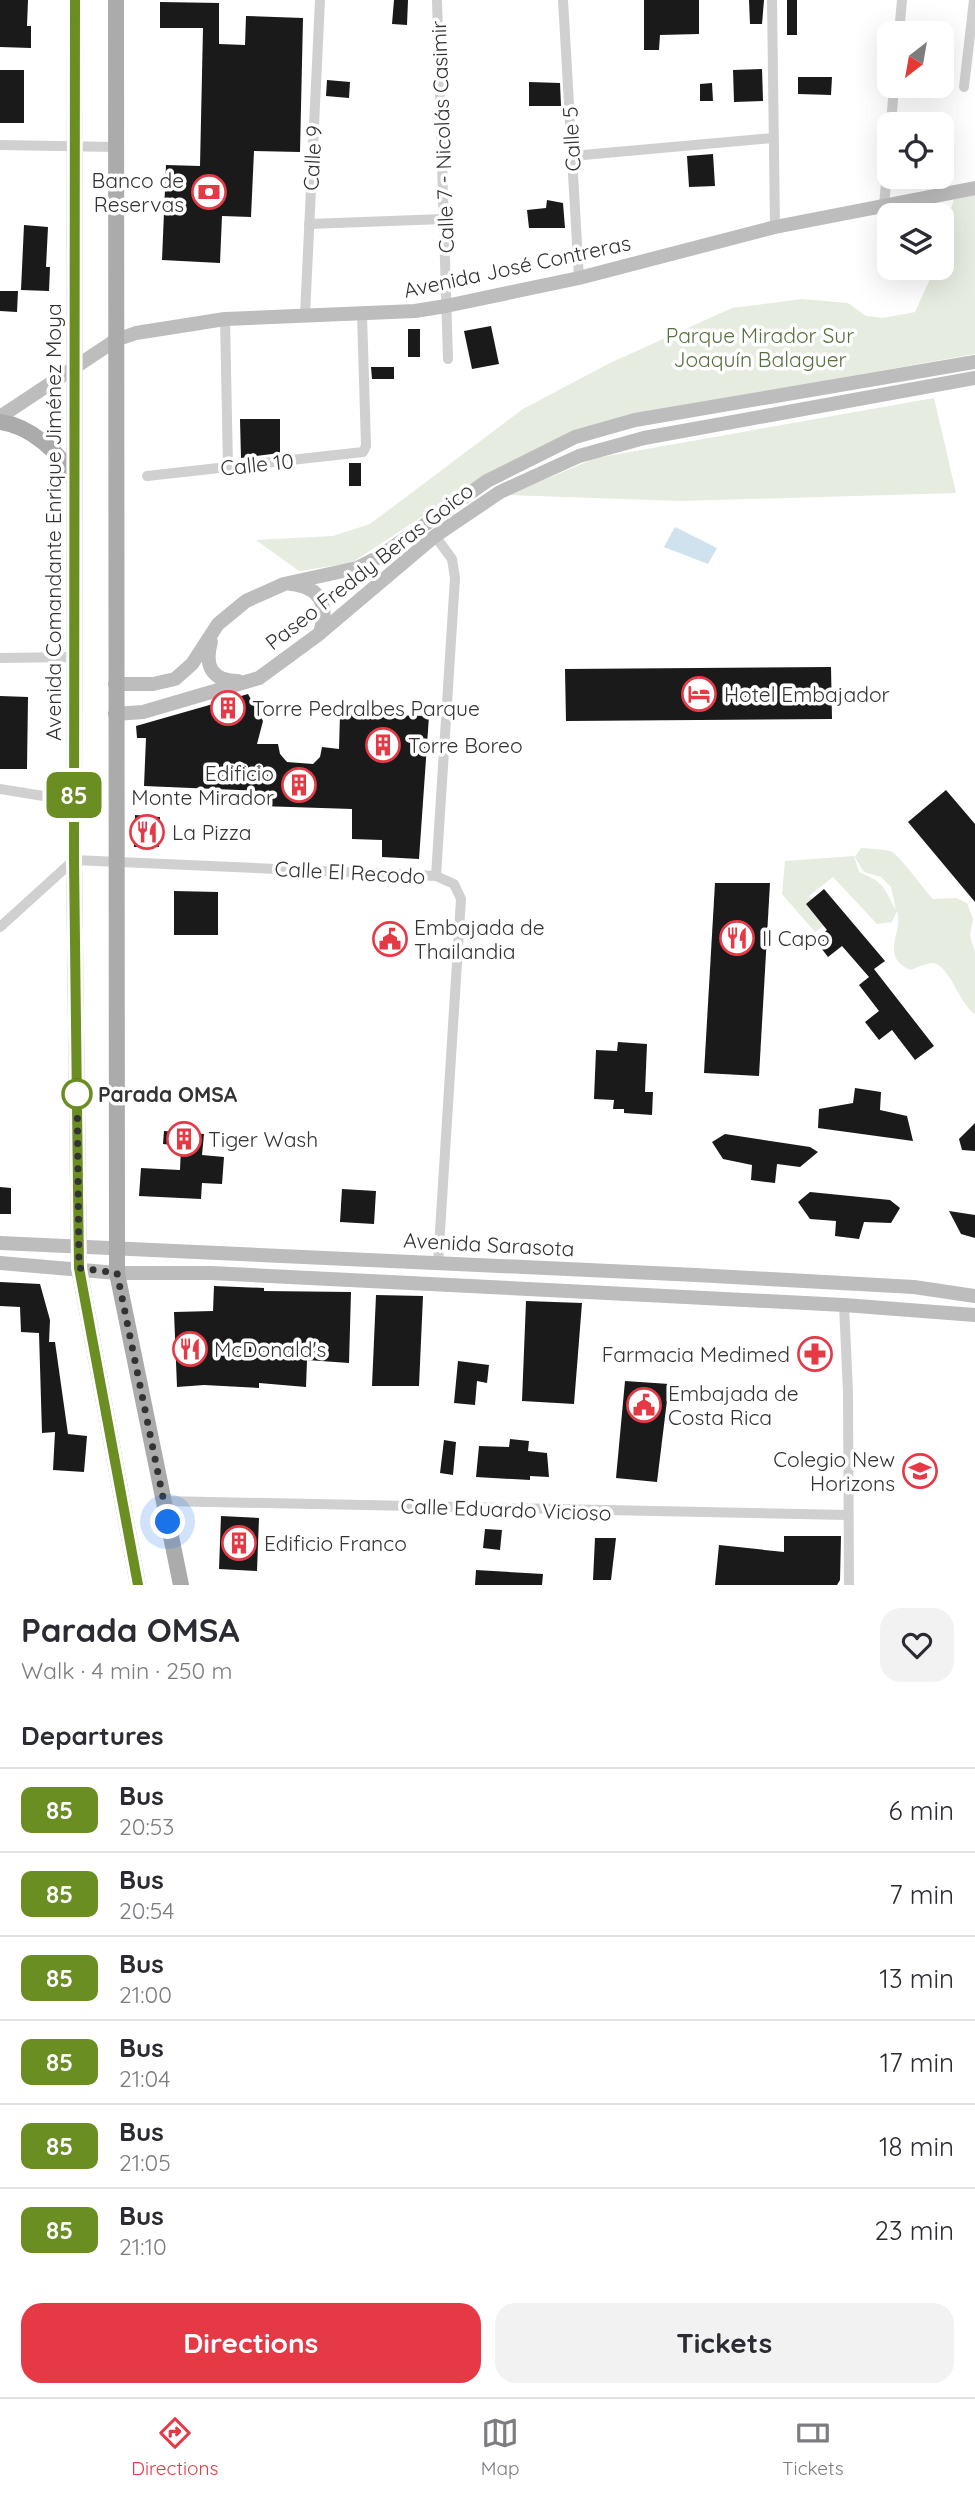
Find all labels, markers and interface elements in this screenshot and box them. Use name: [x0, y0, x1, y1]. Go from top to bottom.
street label: Calle 7 - Nicolás Casimir: [425, 20, 459, 254]
north arrow: [877, 21, 954, 98]
map controls: [877, 21, 954, 280]
street label: Calle 5: [556, 106, 586, 172]
button: locate: [877, 112, 954, 189]
street label: Calle 9: [297, 125, 327, 191]
place label: Banco de Reservas: [92, 167, 184, 217]
bank icon: Banco de Reservas: [190, 173, 228, 211]
button: layers: [877, 203, 954, 280]
street label: Avenida José Contreras: [401, 229, 633, 303]
street label: Avenida Comandante Enrique Jiménez Moya: [40, 303, 66, 741]
park label: Parque Mirador Sur Joaquín Balaguer: [666, 322, 854, 372]
street label: Calle 10: [219, 447, 295, 481]
street label: Paseo Freddy Beras Goico: [260, 477, 478, 655]
hotel icon: Hotel Embajador: [680, 675, 718, 713]
place label: Hotel Embajador: [724, 681, 890, 707]
building icon: Torre Pedralbes Parque: [209, 689, 247, 727]
place label: Torre Pedralbes Parque: [252, 695, 480, 721]
building icon: Torre Boreo: [364, 726, 402, 764]
place label: Torre Boreo: [408, 732, 523, 758]
place label: Edificio Monte Mirador: [131, 760, 274, 810]
building icon: Edificio Monte Mirador: [280, 766, 318, 804]
line badge: 85: [42, 772, 105, 818]
text: 85: [61, 780, 87, 810]
restaurant icon: La Pizza: [128, 813, 166, 851]
place label: La Pizza: [172, 819, 252, 845]
street label: Calle El Recodo: [274, 855, 426, 889]
place label: Embajada de Thailandia: [414, 914, 545, 964]
restaurant icon: Il Capo: [718, 919, 756, 957]
public building icon: Embajada de Thailandia: [371, 920, 409, 958]
place label: Il Capo: [762, 925, 830, 951]
marker: Parada OMSA: [62, 1079, 92, 1109]
place label: Parada OMSA: [98, 1081, 238, 1107]
building icon: Tiger Wash: [165, 1120, 203, 1158]
place label: Tiger Wash: [208, 1126, 318, 1152]
street label: Avenida Sarasota: [403, 1227, 575, 1261]
restaurant icon: McDonald's: [171, 1330, 209, 1368]
pharmacy icon: Farmacia Medimed: [796, 1335, 834, 1373]
place label: McDonald's: [214, 1336, 326, 1362]
place label: Farmacia Medimed: [602, 1341, 790, 1367]
place label: Embajada de Costa Rica: [668, 1380, 799, 1430]
public building icon: Embajada de Costa Rica: [625, 1386, 663, 1424]
place label: Colegio New Horizons: [773, 1446, 895, 1496]
school or university icon: Colegio New Horizons: [901, 1452, 939, 1490]
street label: Calle Eduardo Vicioso: [400, 1492, 612, 1526]
your location: [150, 1504, 185, 1539]
building icon: Edificio Franco: [220, 1524, 258, 1562]
place label: Edificio Franco: [264, 1530, 407, 1556]
button: heart: [880, 1608, 954, 1682]
text: Parada OMSA: [21, 1609, 240, 1650]
text: Walk · 4 min · 250 m: [21, 1656, 232, 1685]
text: Departures: [21, 1719, 164, 1752]
text: Bus: [119, 1779, 164, 1812]
text: 6 min: [889, 1794, 954, 1827]
text: 85: [46, 1795, 73, 1825]
text: 20:53: [119, 1812, 174, 1841]
text: Bus: [119, 1863, 164, 1896]
text: 7 min: [889, 1878, 954, 1911]
text: 85: [46, 1879, 73, 1909]
text: 20:54: [119, 1896, 174, 1925]
text: Bus: [119, 1947, 164, 1980]
text: 13 min: [879, 1962, 954, 1995]
text: 85: [46, 1963, 73, 1993]
text: 21:00: [119, 1980, 172, 2009]
text: Bus: [119, 2031, 164, 2064]
text: 17 min: [880, 2046, 954, 2079]
text: 85: [46, 2047, 73, 2077]
text: 21:04: [119, 2064, 170, 2093]
text: Bus: [119, 2115, 164, 2148]
text: 18 min: [879, 2130, 954, 2163]
text: 85: [46, 2131, 73, 2161]
text: 21:05: [119, 2148, 171, 2177]
text: Bus: [119, 2199, 164, 2232]
text: 23 min: [875, 2214, 954, 2247]
text: 85: [46, 2215, 73, 2245]
text: 21:10: [119, 2232, 167, 2261]
button: Directions: [21, 2303, 481, 2383]
button: Tickets: [495, 2303, 954, 2383]
tab: Directions: [131, 2414, 218, 2480]
tab: Map: [481, 2414, 520, 2480]
tab: Tickets: [782, 2414, 844, 2480]

